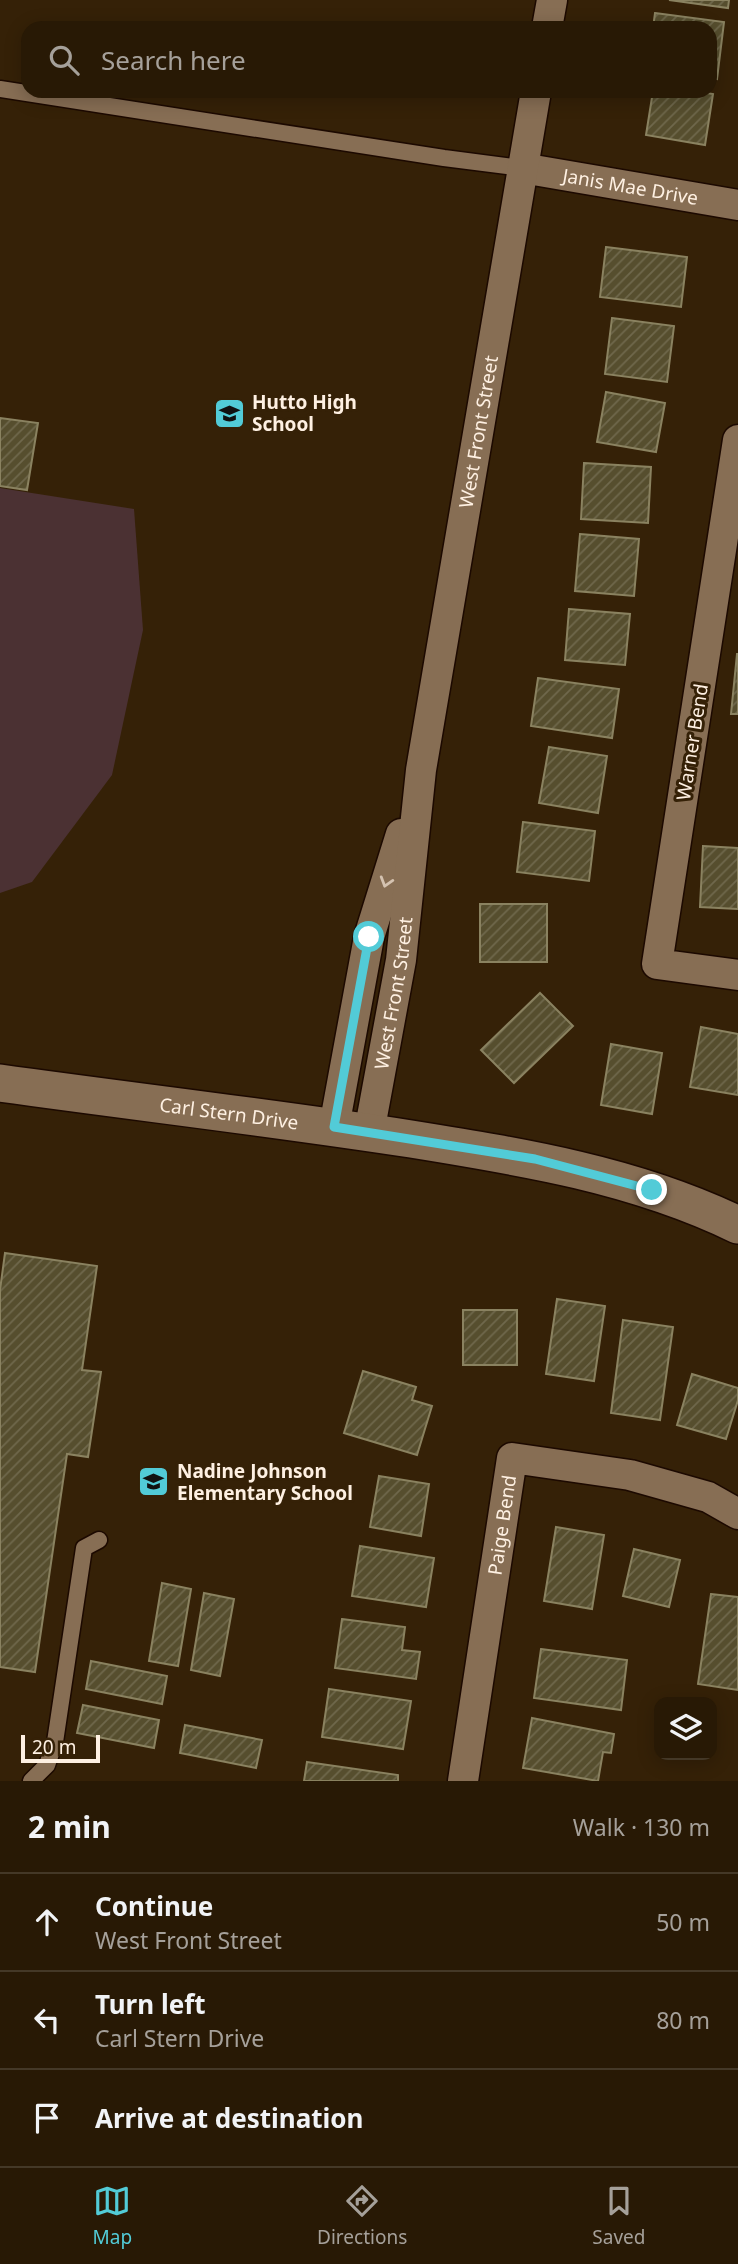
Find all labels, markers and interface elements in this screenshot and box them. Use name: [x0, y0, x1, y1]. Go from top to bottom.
search box: [21, 21, 717, 98]
icon: search: [45, 41, 83, 79]
text: Search here: [101, 42, 246, 78]
street label: Janis Mae Drive: [559, 162, 700, 211]
street label: West Front Street: [453, 353, 504, 510]
place label: Hutto High School: [252, 389, 357, 437]
school or university icon: Hutto High School: [212, 396, 246, 430]
street label: Warner Bend: [670, 682, 714, 802]
one-way arrow: [380, 875, 394, 888]
street label: West Front Street: [368, 915, 418, 1072]
route start: [353, 921, 384, 952]
street label: Carl Stern Drive: [158, 1091, 300, 1136]
route end: [636, 1174, 667, 1205]
place label: Nadine Johnson Elementary School: [177, 1458, 353, 1506]
school or university icon: Nadine Johnson Elementary School: [137, 1465, 171, 1499]
street label: Paige Bend: [481, 1473, 522, 1577]
map controls: [654, 1697, 717, 1760]
button: layers: [654, 1697, 717, 1760]
scale bar: [21, 1732, 100, 1764]
text: 20 m: [32, 1734, 76, 1760]
text: 2 min: [28, 1806, 111, 1847]
text: Walk · 130 m: [573, 1811, 710, 1843]
text: Continue: [95, 1888, 213, 1924]
icon: ahead: [28, 1903, 66, 1941]
text: 50 m: [656, 1906, 710, 1938]
text: West Front Street: [95, 1924, 282, 1956]
text: Turn left: [95, 1986, 206, 2022]
icon: left: [28, 2001, 66, 2039]
text: 80 m: [656, 2004, 710, 2036]
text: Carl Stern Drive: [95, 2022, 264, 2054]
icon: arrive: [28, 2099, 66, 2137]
text: Arrive at destination: [95, 2100, 364, 2136]
tab: Map: [93, 2182, 132, 2250]
tab: Directions: [317, 2182, 407, 2250]
tab: Saved: [592, 2182, 645, 2250]

